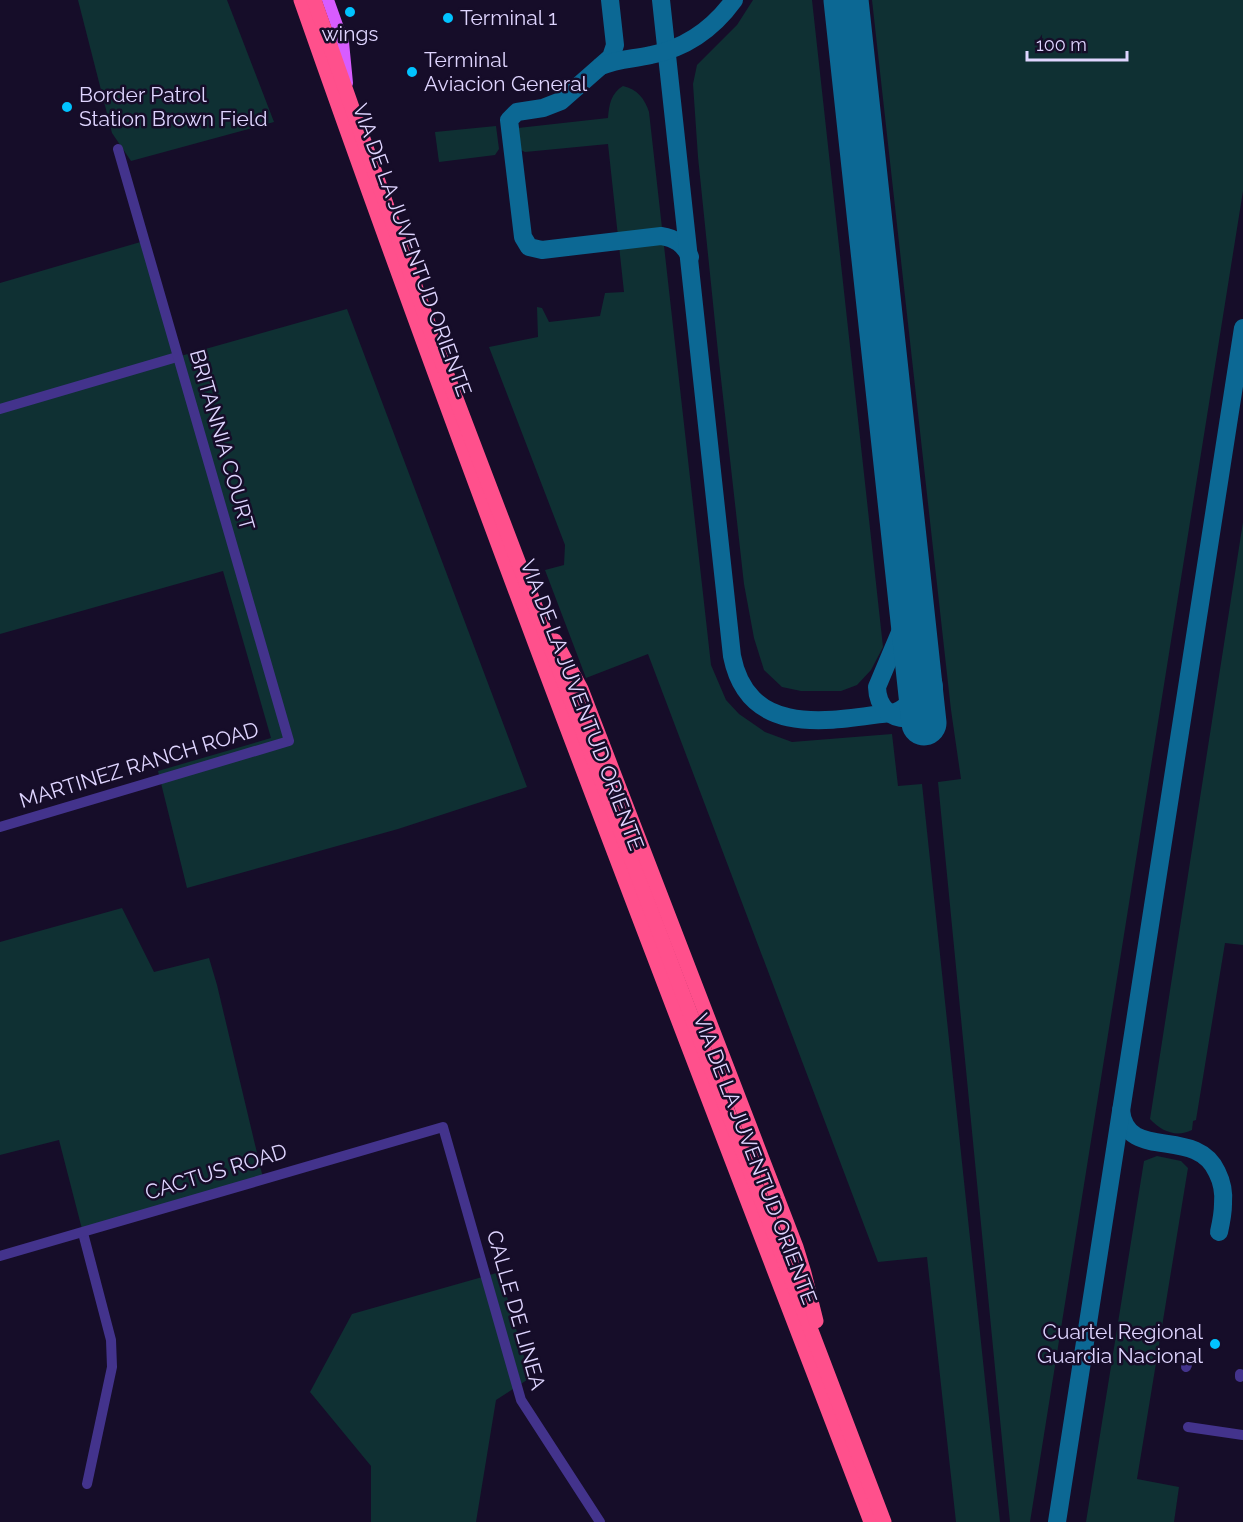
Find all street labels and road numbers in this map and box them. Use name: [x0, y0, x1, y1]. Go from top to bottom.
street label: VIA DE LA JUVENTUD ORIENTE: [348, 100, 477, 400]
street label: BRITANNIA COURT: [185, 346, 260, 533]
street label: VIA DE LA JUVENTUD ORIENTE: [515, 556, 650, 854]
street label: MARTINEZ RANCH ROAD: [16, 716, 262, 813]
street label: VIA DE LA JUVENTUD ORIENTE: [688, 1010, 823, 1308]
street label: CACTUS ROAD: [142, 1138, 290, 1205]
street label: CALLE DE LINEA: [482, 1227, 551, 1393]

